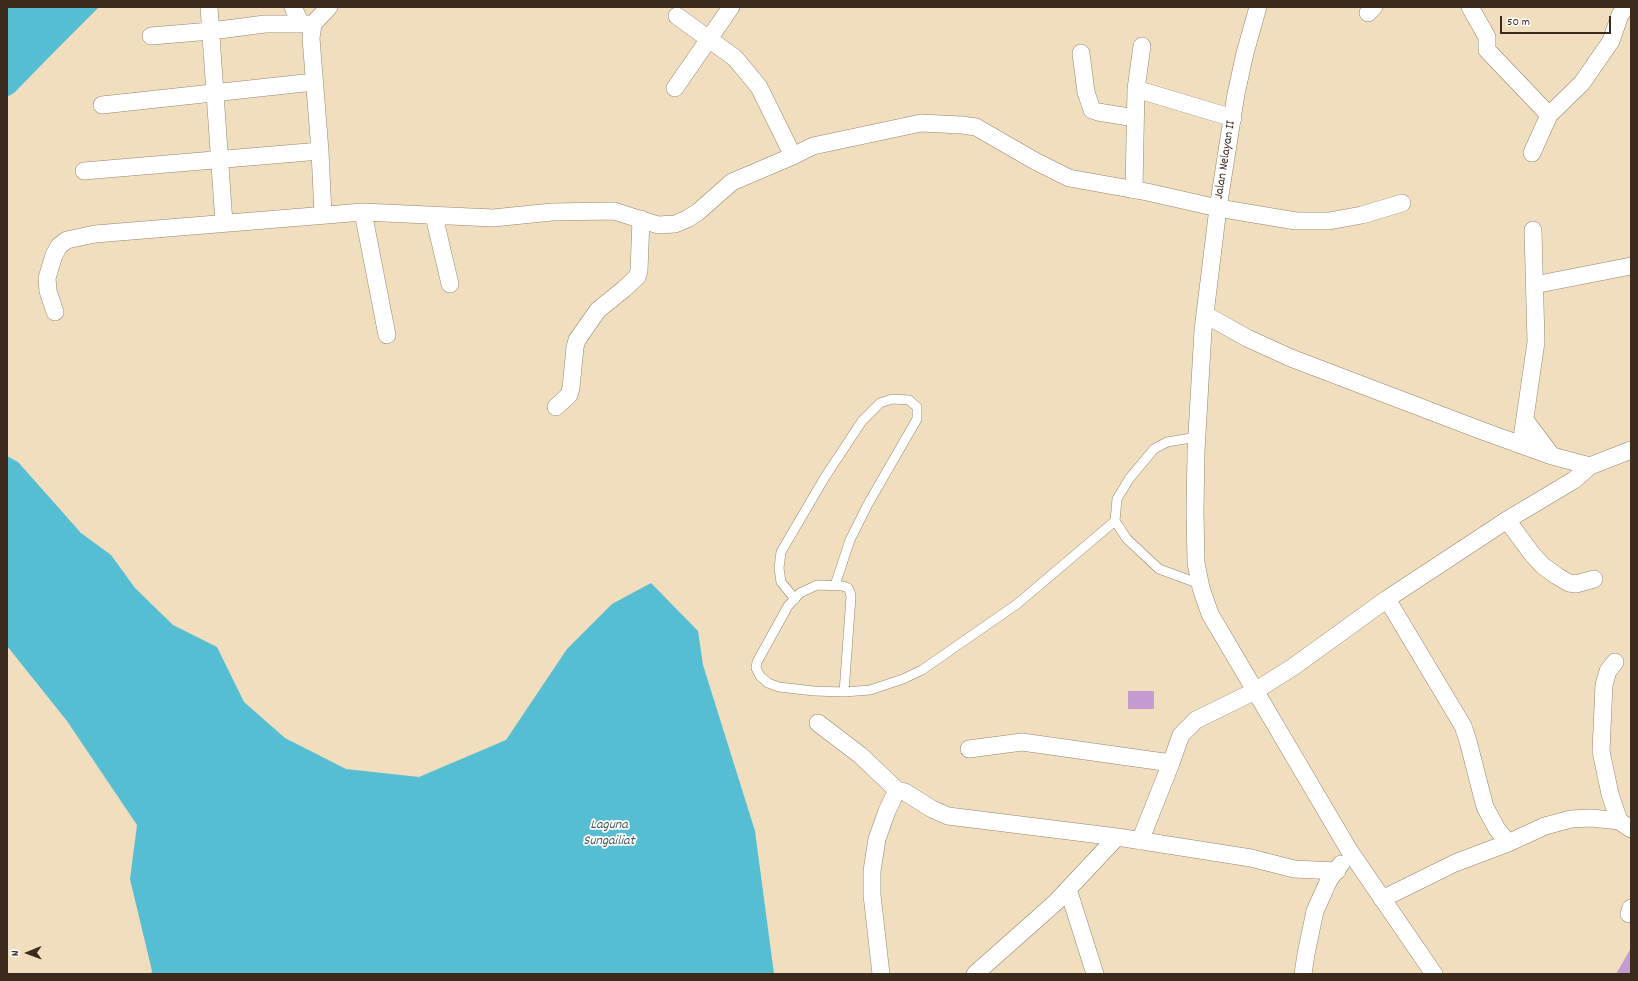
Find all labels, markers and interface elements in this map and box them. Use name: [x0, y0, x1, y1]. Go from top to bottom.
scale bar: [1502, 8, 1613, 34]
text: 50 m: [1507, 14, 1530, 31]
street label: Jalan Nelayan II: [1212, 120, 1240, 200]
water label: Laguna Sungailiat: [583, 818, 635, 850]
north arrow: [8, 933, 48, 973]
text: N: [8, 950, 24, 956]

